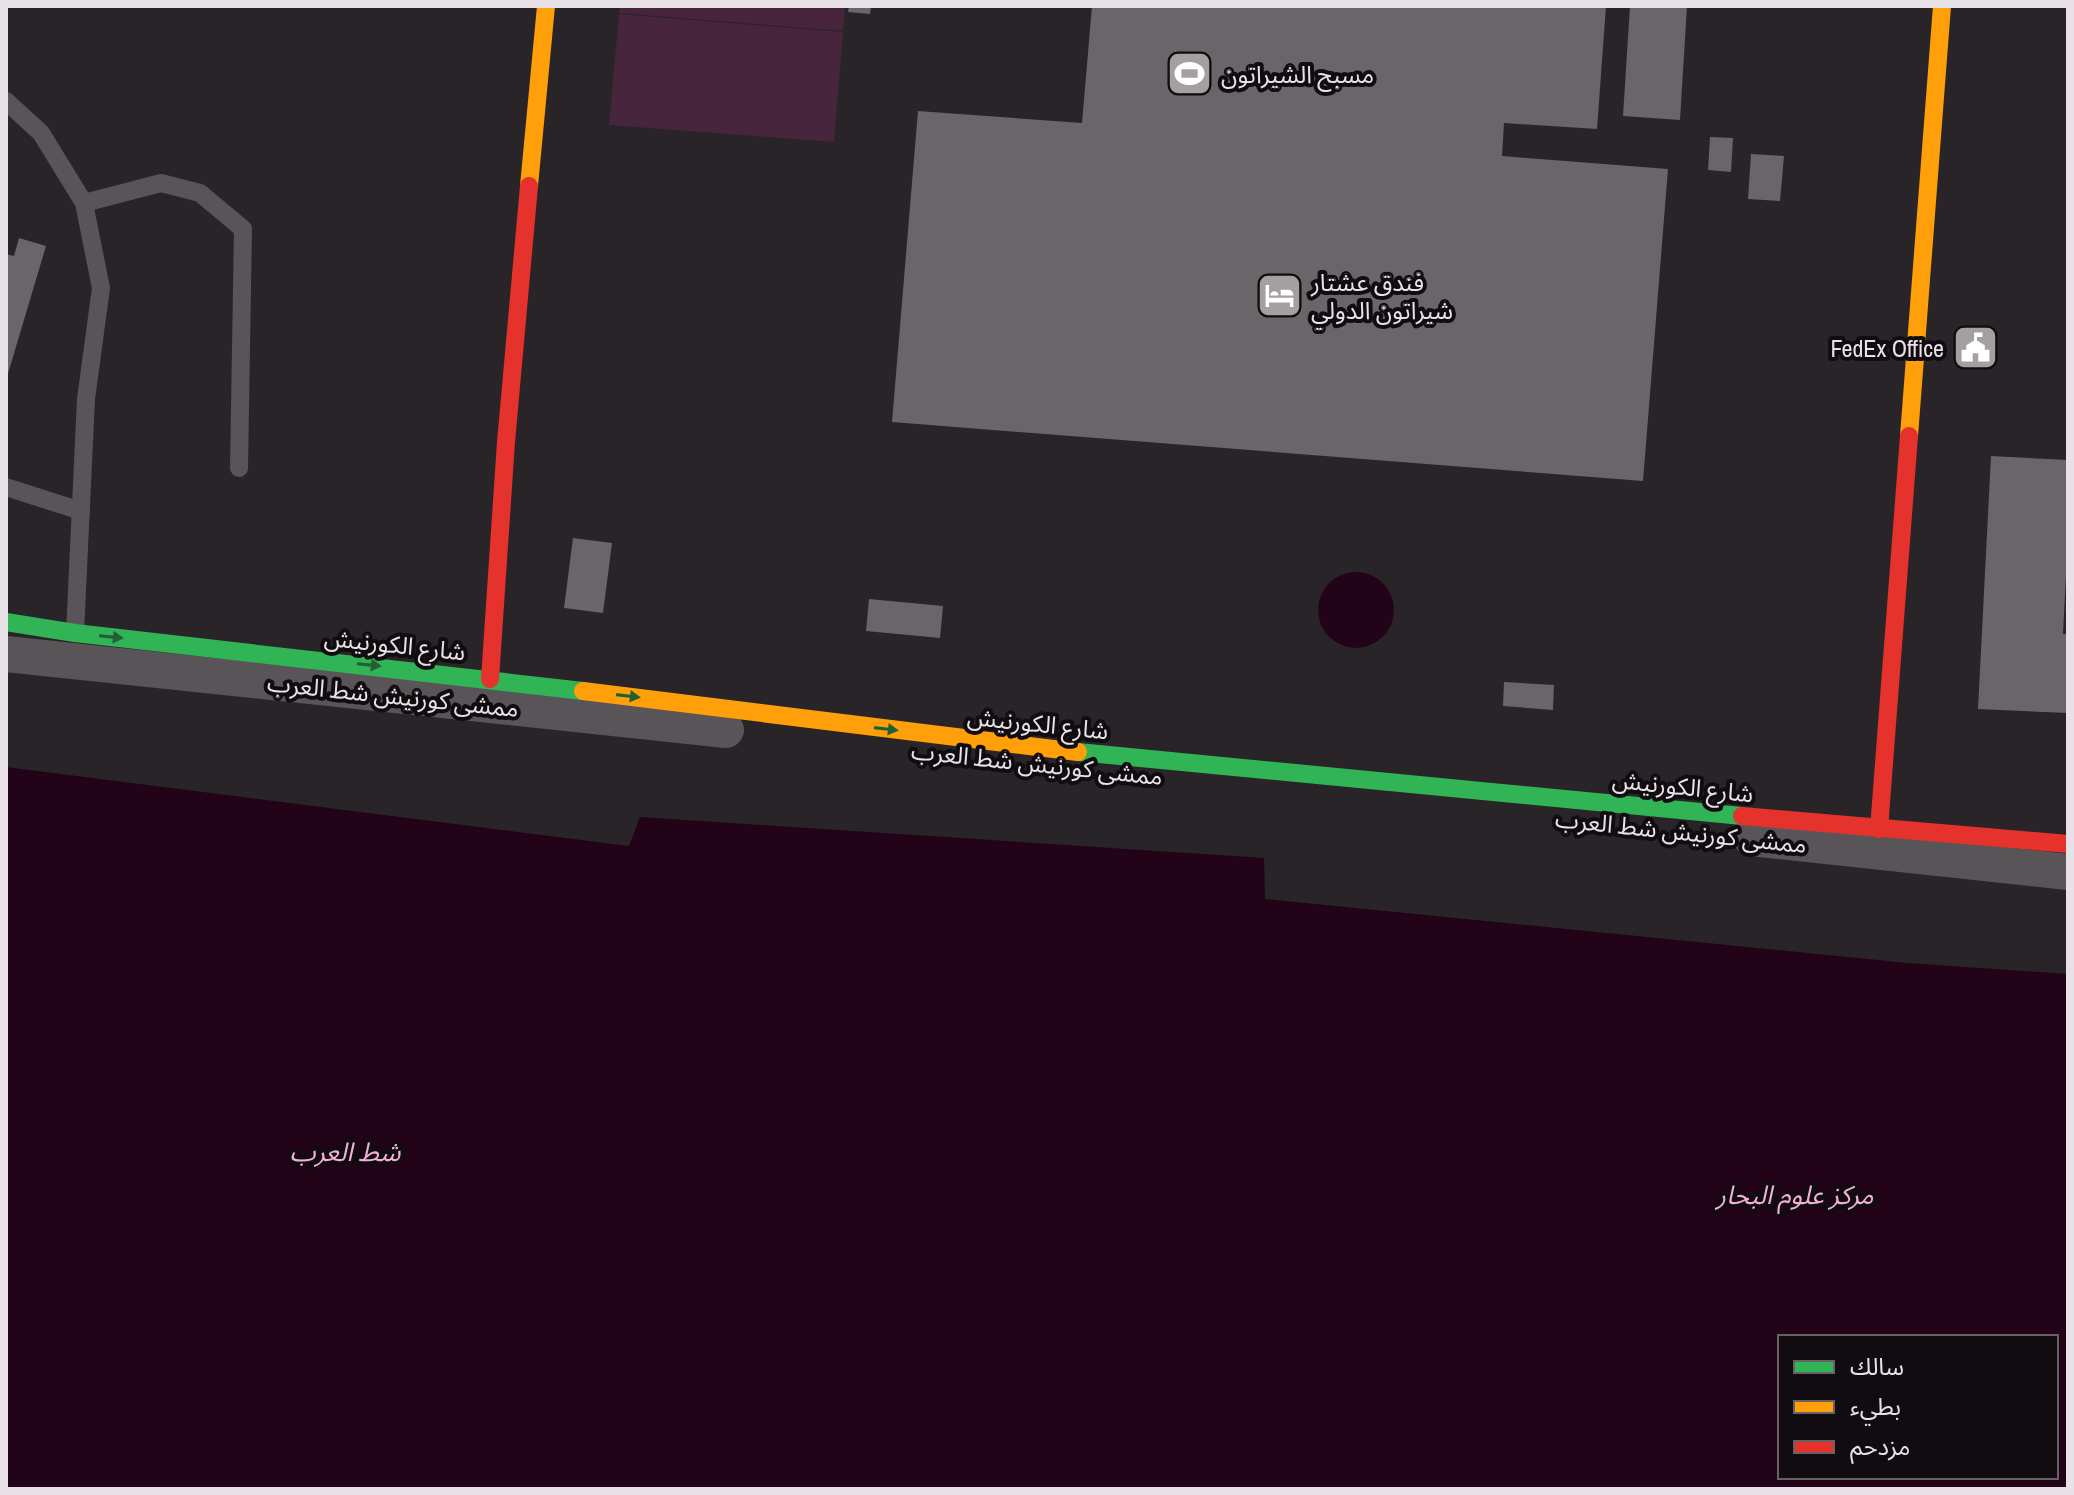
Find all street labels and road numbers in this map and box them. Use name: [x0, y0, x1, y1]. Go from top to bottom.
street label: شارع الكورنيش: [323, 621, 467, 669]
street label: ممشى كورنيش شط العرب: [266, 666, 520, 724]
street label: شارع الكورنيش: [966, 700, 1110, 748]
street label: ممشى كورنيش شط العرب: [910, 734, 1164, 792]
street label: شارع الكورنيش: [1611, 763, 1755, 811]
street label: ممشى كورنيش شط العرب: [1554, 802, 1808, 860]

